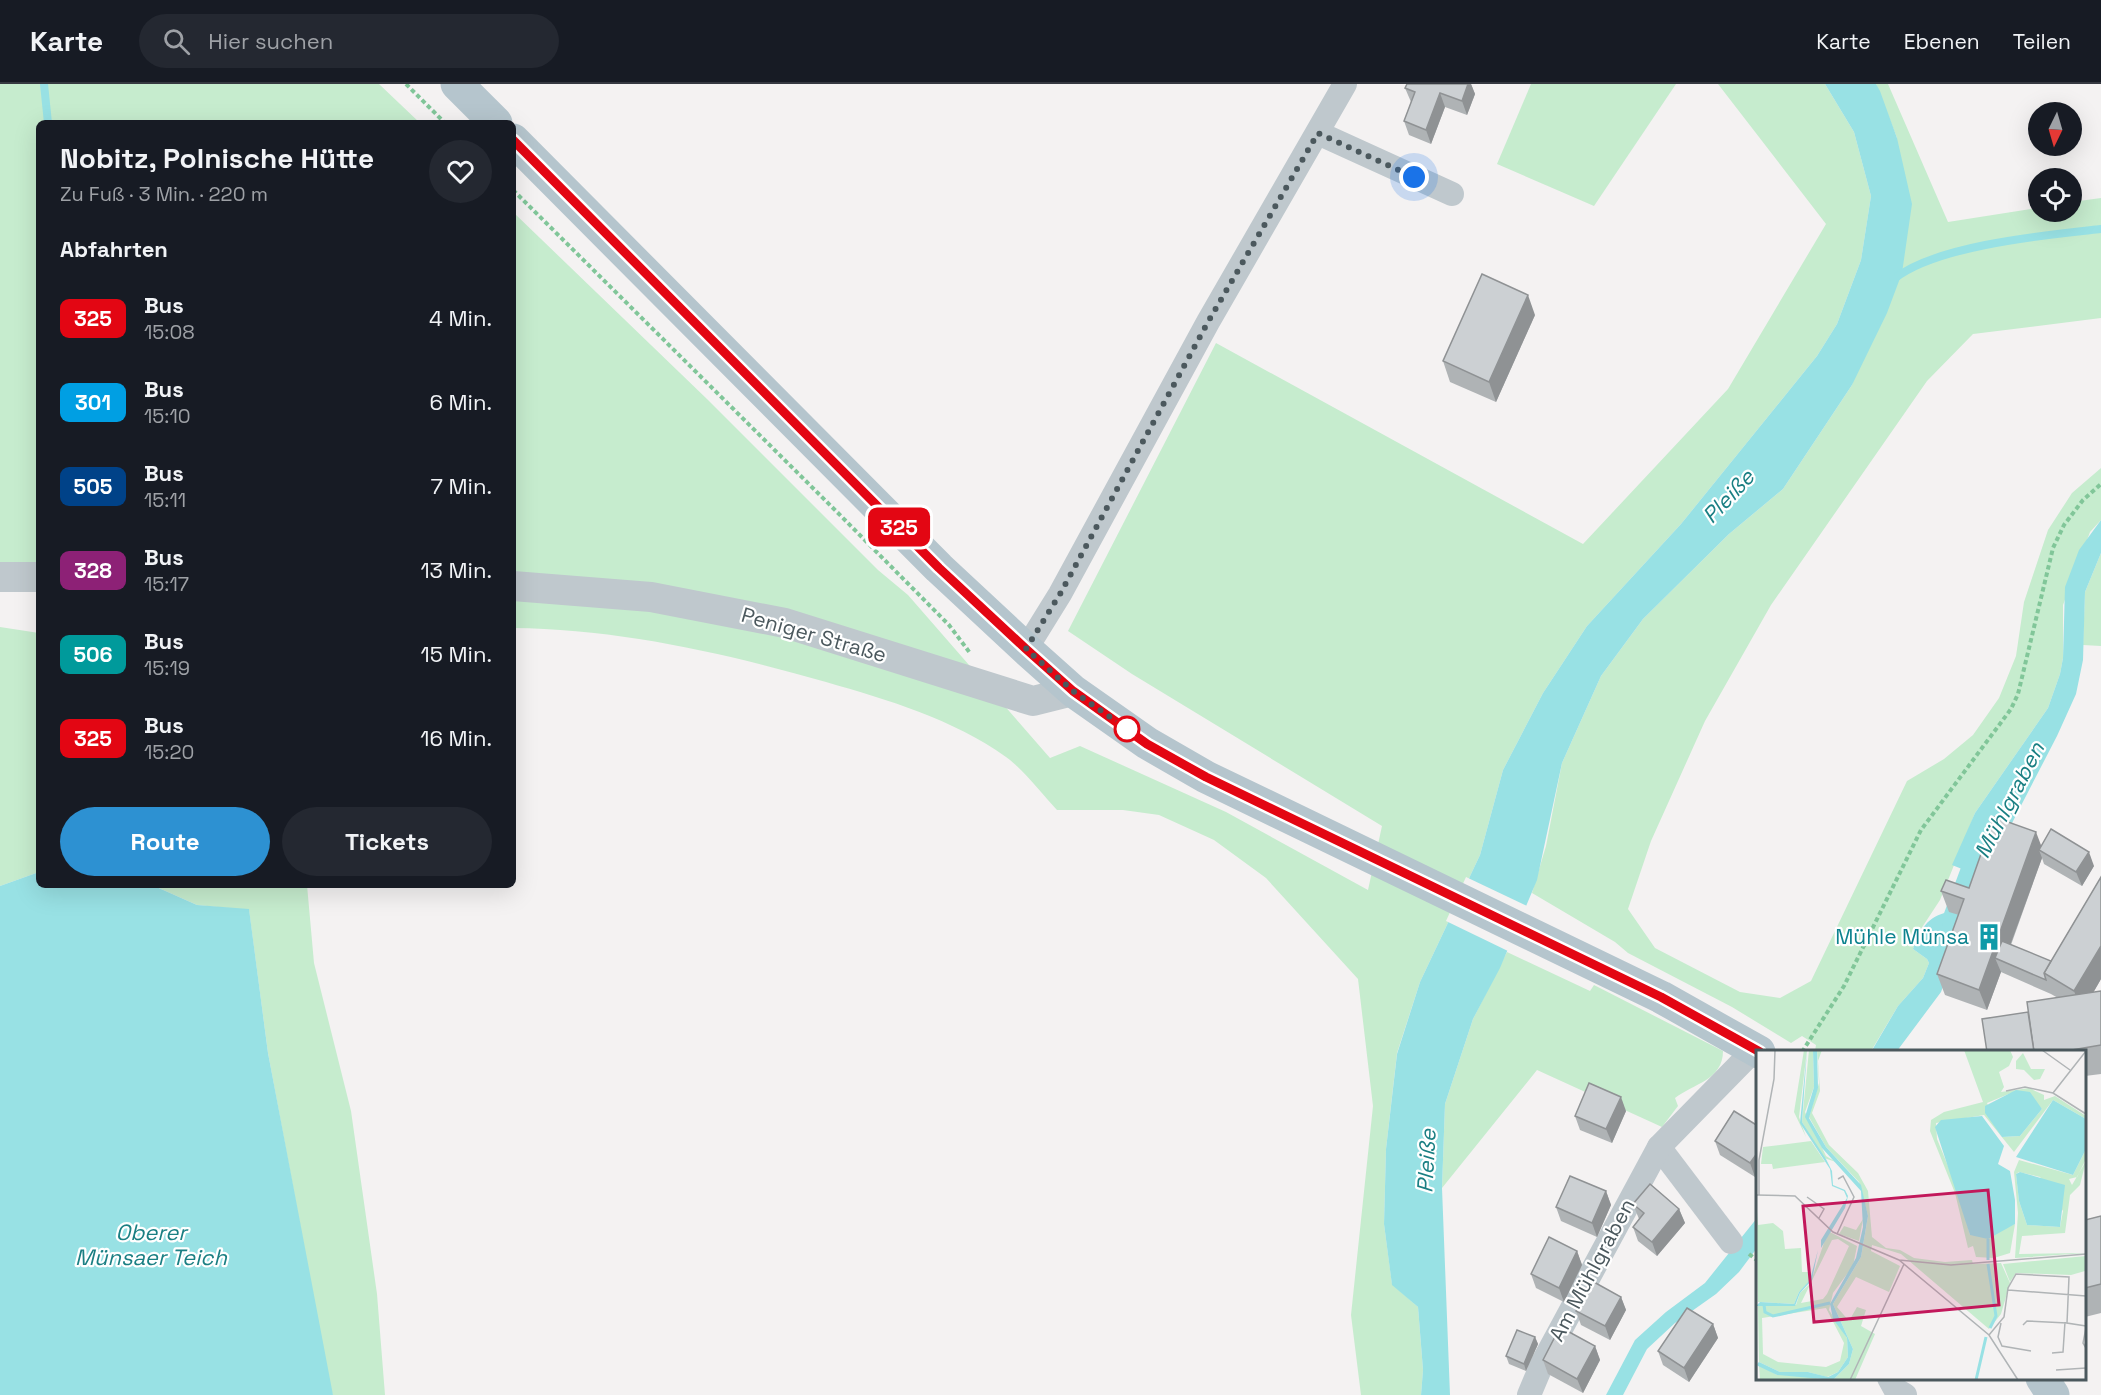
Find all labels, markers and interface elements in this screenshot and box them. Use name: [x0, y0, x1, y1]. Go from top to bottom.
search box: [139, 14, 559, 68]
text: Karte: [30, 23, 103, 59]
icon: search: [160, 25, 193, 58]
text: Hier suchen: [208, 27, 333, 55]
text: Karte: [1816, 28, 1871, 55]
text: Ebenen: [1904, 28, 1980, 55]
text: Teilen: [2013, 28, 2071, 55]
north arrow: [2028, 102, 2082, 156]
map controls: [2028, 102, 2082, 222]
text: Nobitz, Polnische Hütte: [60, 140, 374, 176]
button: heart: [429, 140, 492, 203]
your location: [1399, 162, 1429, 192]
button: locate: [2028, 168, 2082, 222]
text: Zu Fuß · 3 Min. · 220 m: [60, 181, 268, 207]
text: Abfahrten: [60, 235, 168, 263]
text: Bus: [144, 291, 184, 319]
text: 4 Min.: [429, 304, 492, 332]
text: 325: [74, 305, 112, 332]
text: 15:08: [144, 319, 195, 345]
text: Bus: [144, 375, 184, 403]
text: 6 Min.: [429, 388, 492, 416]
text: 301: [75, 389, 111, 416]
text: 15:10: [144, 403, 191, 429]
text: Bus: [144, 459, 184, 487]
water label: Pleiße: [1696, 462, 1761, 529]
text: 7 Min.: [430, 472, 492, 500]
text: 505: [74, 473, 112, 500]
text: 15:11: [144, 487, 186, 513]
line badge: 325: [864, 508, 934, 546]
text: 325: [880, 514, 918, 541]
text: Bus: [144, 543, 184, 571]
text: 13 Min.: [420, 556, 492, 584]
text: 328: [74, 557, 112, 584]
text: 15:17: [144, 571, 189, 597]
street label: Peniger Straße: [738, 601, 890, 668]
text: Bus: [144, 627, 184, 655]
text: 15 Min.: [420, 640, 492, 668]
text: 506: [73, 641, 113, 668]
text: 15:19: [144, 655, 190, 681]
text: Bus: [144, 711, 184, 739]
unlabelled marker: [1114, 716, 1140, 742]
text: 16 Min.: [420, 724, 492, 752]
text: 325: [74, 725, 112, 752]
water label: Mühlgraben: [1968, 737, 2050, 863]
text: 15:20: [144, 739, 194, 765]
button: Route: [60, 807, 270, 876]
button: Tickets: [282, 807, 492, 876]
building icon: Mühle Münsa: [1974, 922, 2004, 952]
place label: Mühle Münsa: [1835, 923, 1969, 950]
inset map: [1756, 1050, 2086, 1380]
water label: Pleiße: [1410, 1127, 1442, 1194]
street label: Am Mühlgraben: [1543, 1194, 1640, 1346]
water label: Oberer Münsaer Teich: [75, 1218, 228, 1271]

